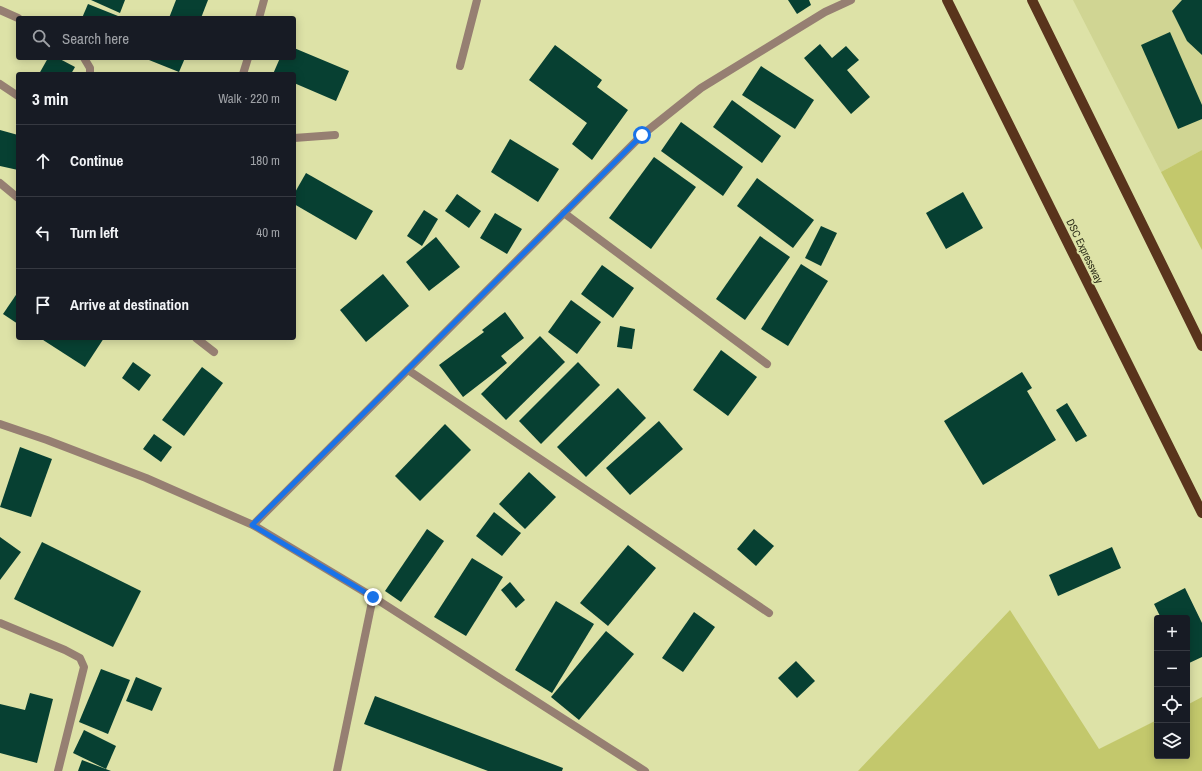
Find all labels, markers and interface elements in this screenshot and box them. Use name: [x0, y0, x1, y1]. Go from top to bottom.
search box: [16, 16, 296, 60]
icon: search: [30, 27, 52, 49]
text: Search here: [62, 28, 129, 49]
text: 3 min: [32, 87, 68, 110]
text: Walk · 220 m: [218, 90, 280, 107]
route start: [633, 126, 651, 144]
icon: ahead: [32, 150, 54, 172]
text: Continue: [70, 150, 123, 171]
text: 180 m: [250, 152, 280, 169]
street label: DSC Expressway: [1063, 216, 1107, 286]
icon: left: [32, 222, 54, 244]
text: Turn left: [70, 222, 118, 243]
text: 40 m: [256, 224, 280, 241]
icon: arrive: [32, 294, 54, 316]
text: Arrive at destination: [70, 294, 189, 315]
route end: [364, 588, 382, 606]
map controls: [1154, 615, 1190, 759]
button: +: [1154, 615, 1190, 651]
button: −: [1154, 651, 1190, 687]
button: locate: [1154, 687, 1190, 723]
button: layers: [1154, 723, 1190, 759]

